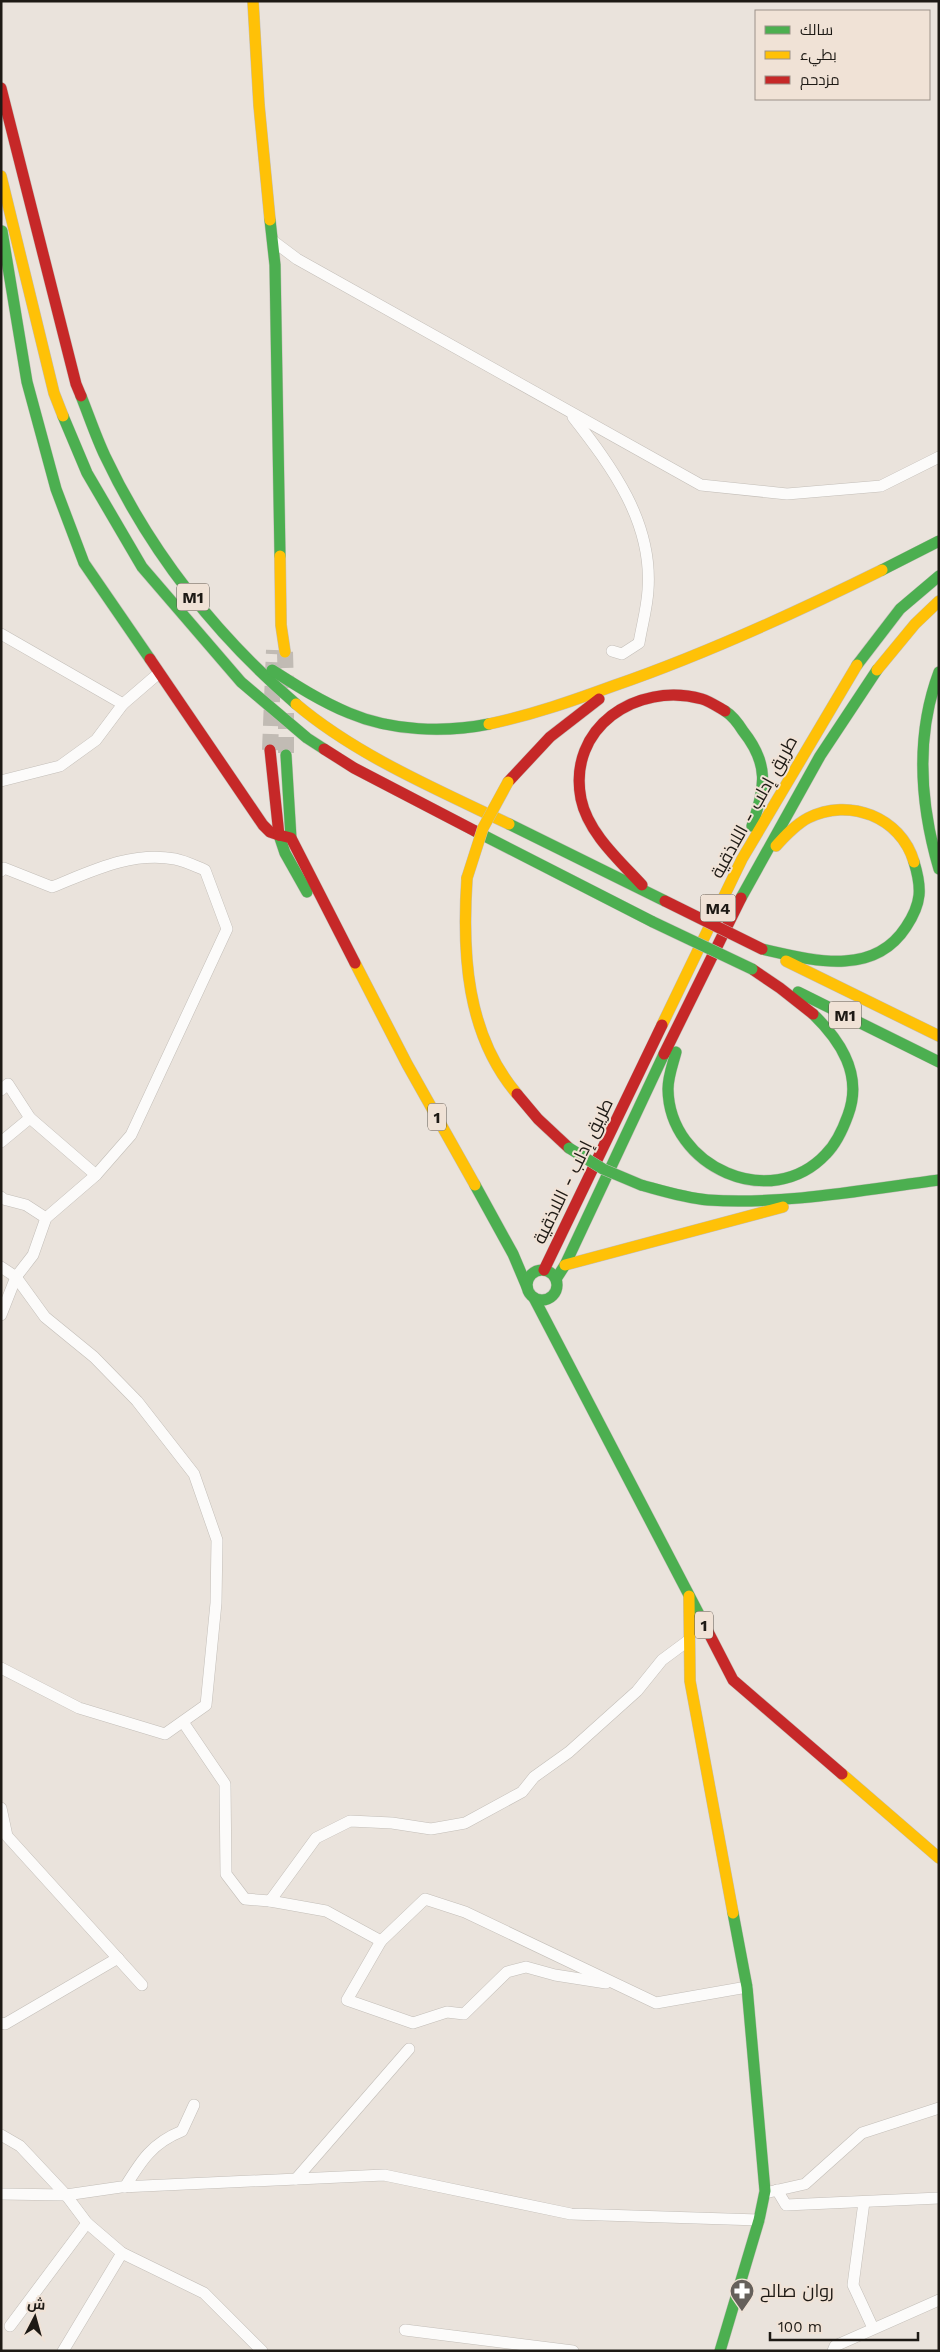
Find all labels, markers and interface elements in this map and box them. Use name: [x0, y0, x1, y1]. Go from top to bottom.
legend: [755, 10, 930, 100]
text: سالك: [800, 21, 833, 39]
text: بطيء: [800, 46, 837, 67]
text: مزدحم: [800, 71, 840, 90]
road number: M1: [177, 584, 209, 610]
street label: طريق إدلب - اللاذقية: [706, 732, 803, 882]
road number: M4: [700, 894, 736, 921]
road number: M1: [829, 1002, 861, 1028]
street label: طريق إدلب - اللاذقية: [528, 1095, 619, 1248]
road number: 1: [428, 1104, 446, 1130]
road number: 1: [695, 1612, 713, 1638]
pharmacy icon: روان صالح: [729, 2278, 755, 2312]
place label: روان صالح: [760, 2280, 834, 2303]
north arrow: [10, 2292, 60, 2342]
text: ش: [26, 2295, 46, 2314]
scale bar: [770, 2310, 918, 2342]
text: 100 m: [778, 2318, 822, 2336]

